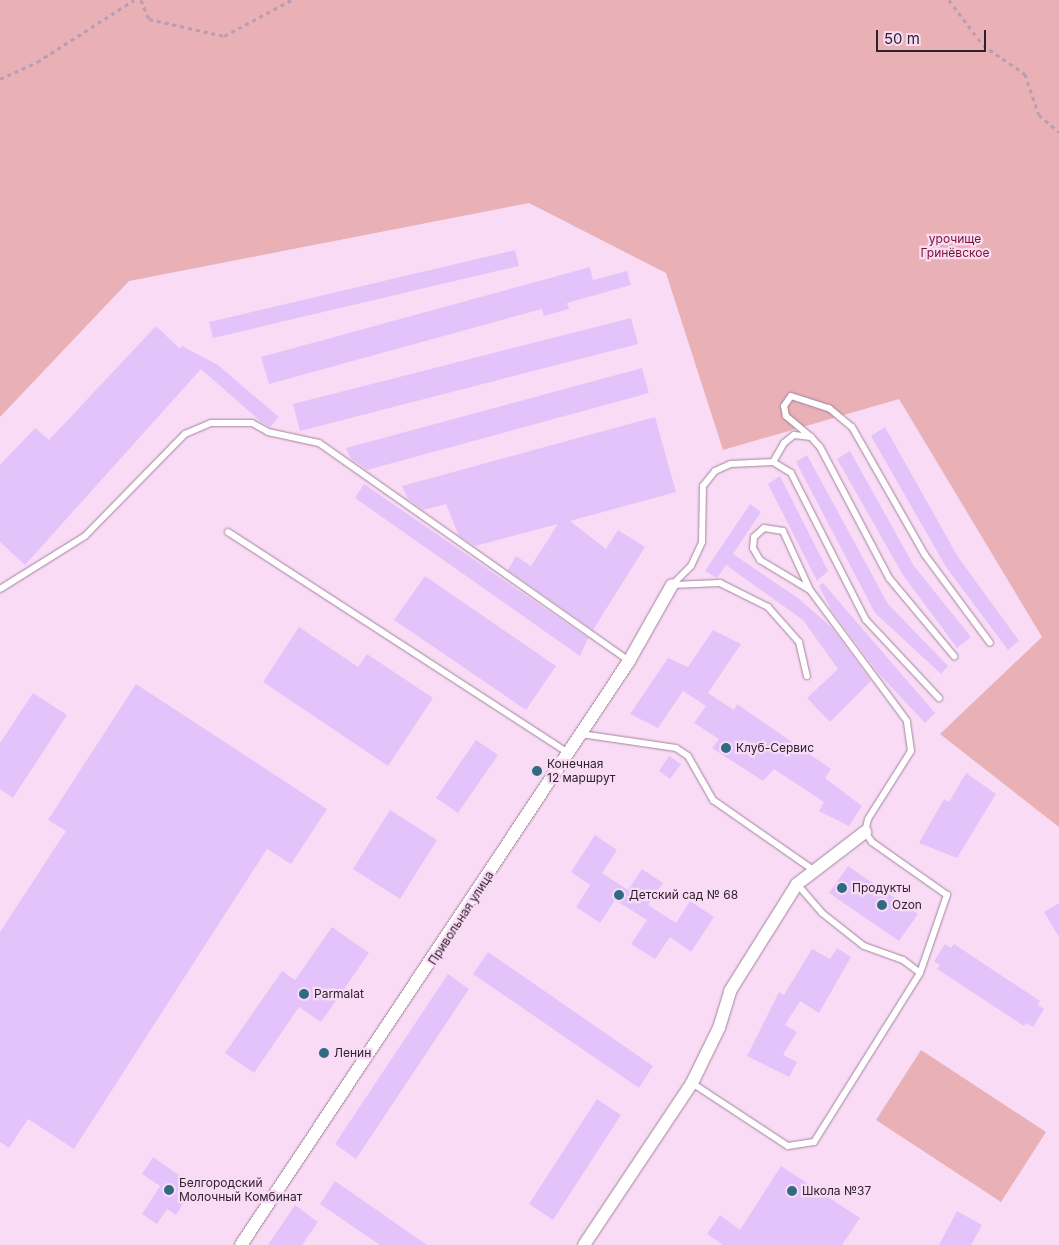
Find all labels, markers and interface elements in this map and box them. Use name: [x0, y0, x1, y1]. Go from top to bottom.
scale bar: [879, 20, 989, 52]
text: 50 m: [884, 29, 920, 48]
park label: урочище Гринёвское: [921, 232, 989, 260]
place label: Клуб-Сервис: [736, 741, 814, 755]
marker: Клуб-Сервис: [720, 742, 732, 754]
place label: Конечная 12 маршрут: [547, 757, 615, 785]
marker: Конечная 12 маршрут: [531, 765, 543, 777]
street label: Привольная улица: [425, 868, 497, 968]
place label: Продукты: [852, 881, 911, 895]
marker: Продукты: [836, 882, 848, 894]
place label: Детский сад № 68: [629, 888, 738, 902]
marker: Детский сад № 68: [613, 889, 625, 901]
place label: Ozon: [892, 898, 922, 912]
marker: Ozon: [876, 899, 888, 911]
place label: Parmalat: [314, 987, 364, 1001]
marker: Parmalat: [298, 988, 310, 1000]
place label: Ленин: [334, 1046, 371, 1060]
marker: Ленин: [318, 1047, 330, 1059]
place label: Белгородский Молочный Комбинат: [179, 1176, 302, 1204]
marker: Белгородский Молочный Комбинат: [163, 1184, 175, 1196]
place label: Школа №37: [802, 1184, 871, 1198]
marker: Школа №37: [786, 1185, 798, 1197]

